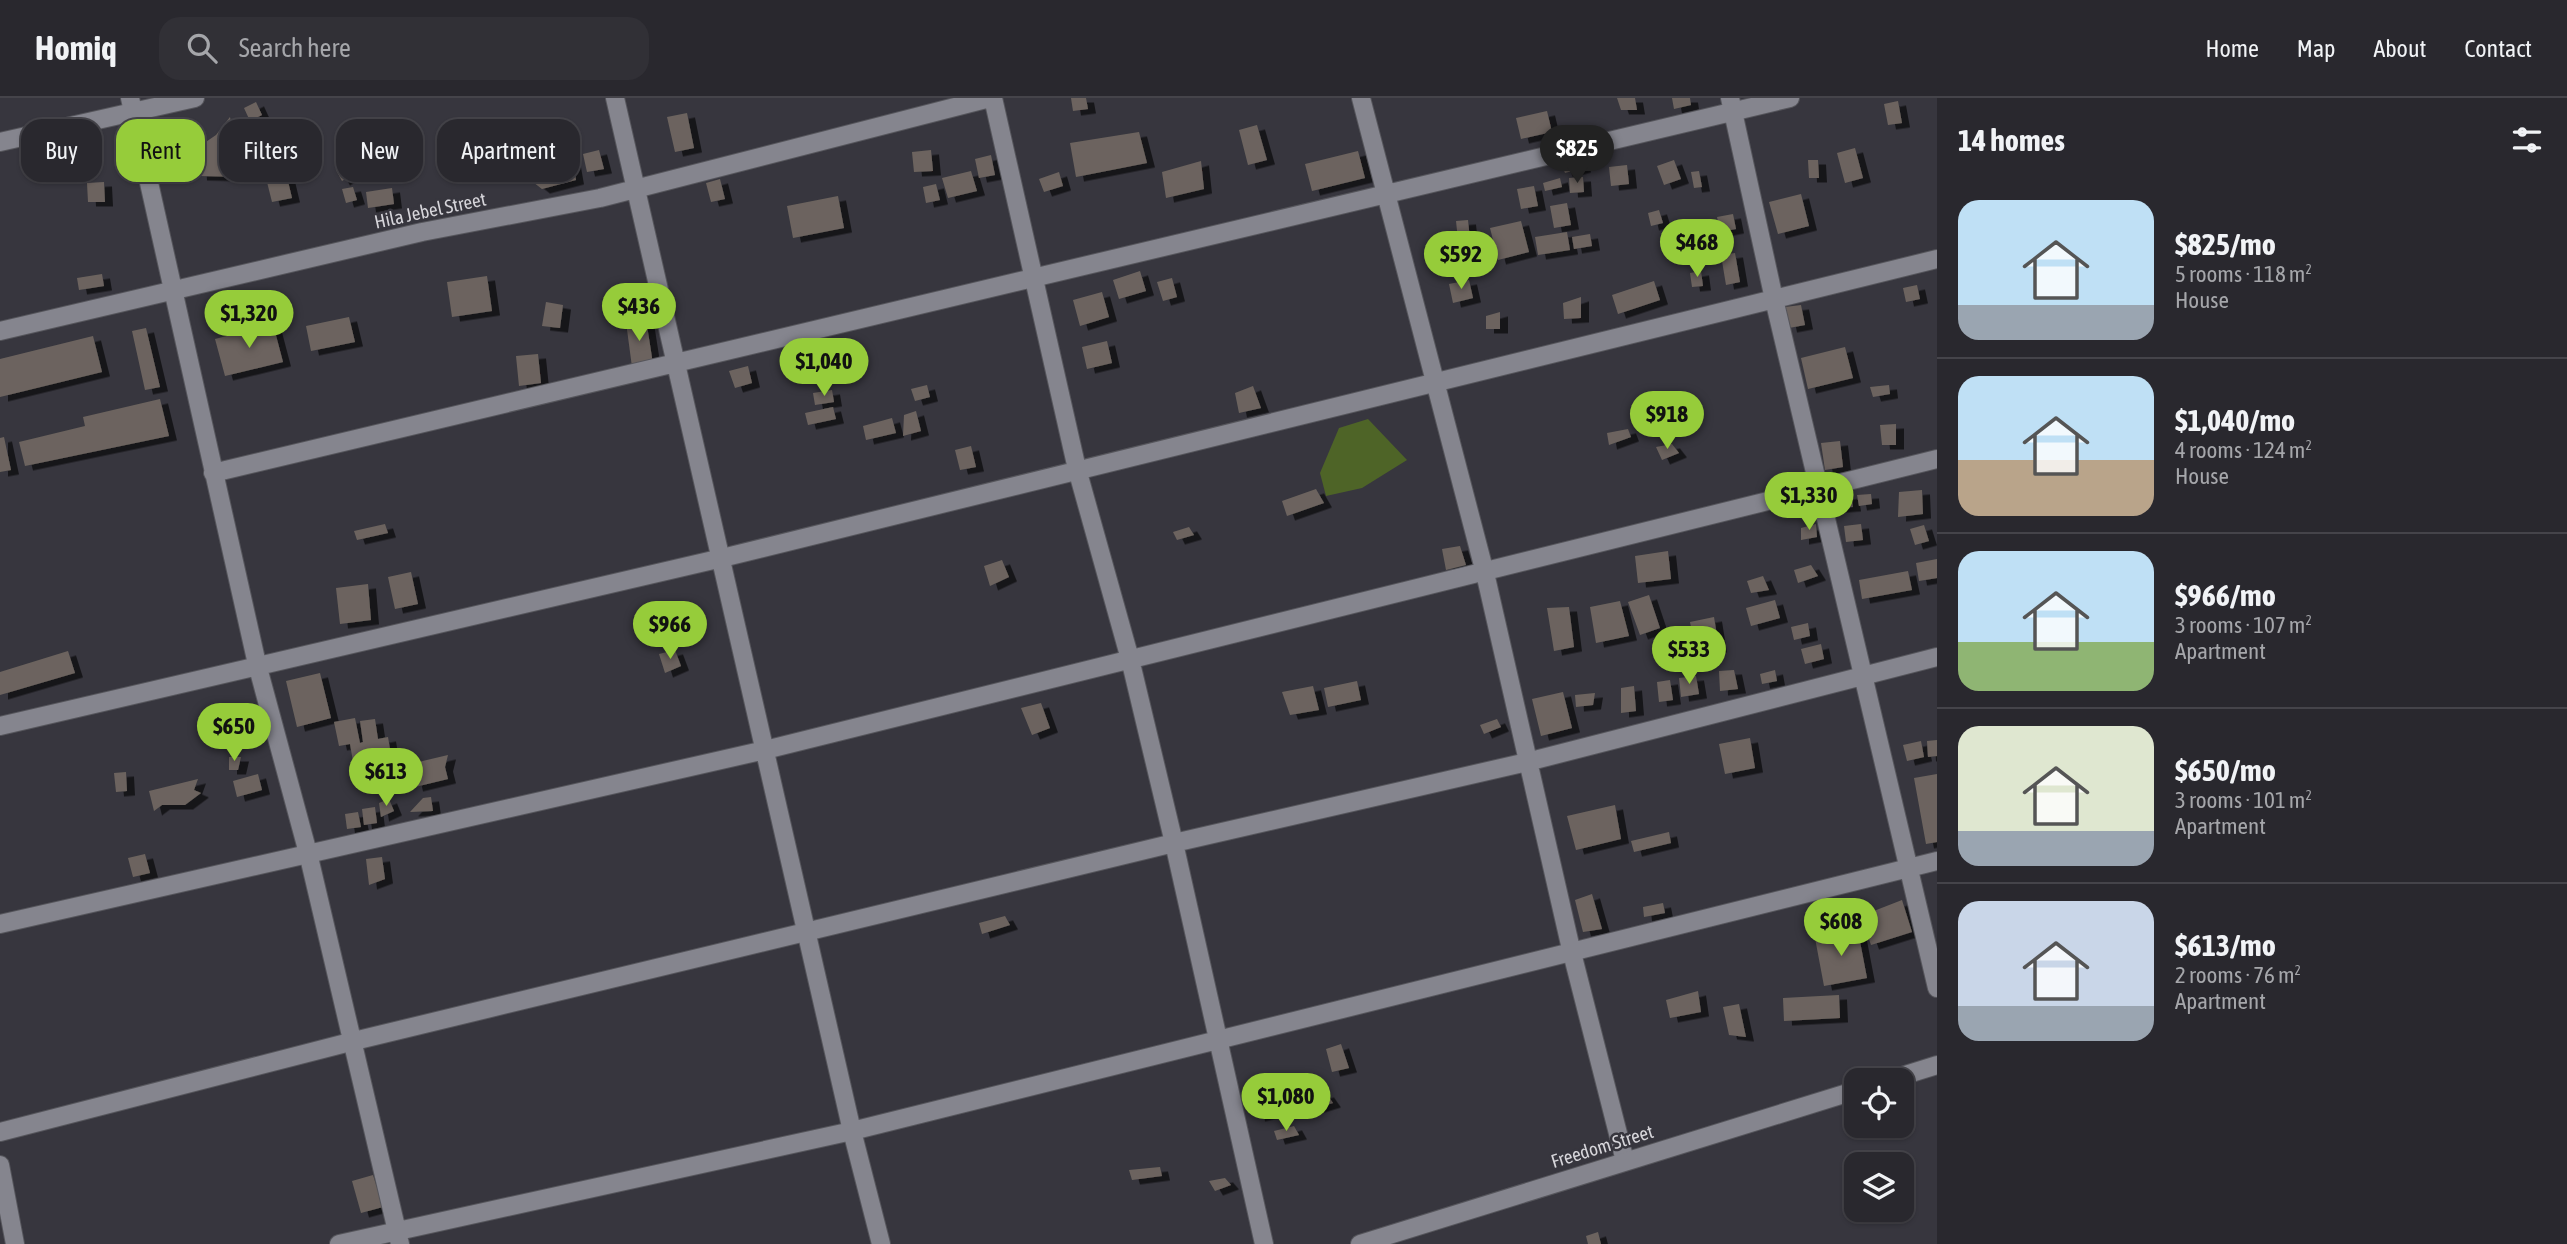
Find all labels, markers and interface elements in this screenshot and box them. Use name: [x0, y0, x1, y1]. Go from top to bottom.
search box: [159, 17, 649, 80]
text: Homiq: [35, 29, 117, 67]
icon: search: [183, 29, 221, 67]
text: Search here: [239, 33, 351, 63]
text: Home: [2205, 35, 2259, 62]
text: Map: [2297, 35, 2335, 62]
text: About: [2373, 35, 2426, 62]
text: Contact: [2464, 35, 2532, 62]
chip: Buy: [21, 119, 102, 182]
chip: Rent: [116, 119, 205, 182]
chip: Filters: [219, 119, 322, 182]
chip: New: [336, 119, 423, 182]
chip: Apartment: [437, 119, 580, 182]
icon: filters: [2508, 121, 2546, 159]
text: 14 homes: [1958, 123, 2065, 157]
pin: $825: [1536, 126, 1618, 185]
text: $825: [1556, 135, 1598, 161]
street label: Hila Jebel Street: [372, 187, 488, 233]
pin: $468: [1656, 220, 1738, 279]
text: $825/mo: [2175, 227, 2276, 261]
icon: home: [2014, 228, 2098, 312]
text: $468: [1676, 229, 1718, 255]
pin: $592: [1420, 232, 1502, 291]
text: $592: [1440, 241, 1482, 267]
text: 5 rooms · 118 m²: [2175, 261, 2312, 287]
pin: $436: [598, 284, 680, 343]
text: House: [2175, 287, 2229, 313]
pin: $1,320: [192, 290, 306, 350]
text: $436: [618, 293, 660, 319]
text: $1,320: [221, 300, 278, 326]
pin: $1,040: [767, 338, 881, 398]
text: $1,040: [796, 348, 853, 374]
pin: $918: [1626, 392, 1708, 451]
text: $918: [1646, 401, 1688, 427]
text: $1,040/mo: [2175, 403, 2295, 437]
icon: home: [2014, 404, 2098, 488]
text: 4 rooms · 124 m²: [2175, 437, 2312, 463]
text: House: [2175, 463, 2229, 489]
pin: $1,330: [1752, 472, 1866, 532]
text: $1,330: [1781, 482, 1838, 508]
text: $966/mo: [2175, 578, 2276, 612]
icon: home: [2014, 579, 2098, 663]
pin: $966: [629, 602, 711, 661]
text: $966: [649, 611, 691, 637]
text: 3 rooms · 107 m²: [2175, 612, 2312, 638]
pin: $533: [1648, 626, 1730, 686]
text: $533: [1668, 636, 1710, 662]
text: Apartment: [2175, 638, 2266, 664]
pin: $650: [193, 704, 275, 763]
text: $650: [213, 713, 255, 739]
pin: $613: [345, 748, 427, 808]
text: $650/mo: [2175, 753, 2276, 787]
icon: home: [2014, 754, 2098, 838]
text: $613: [365, 758, 407, 784]
text: 3 rooms · 101 m²: [2175, 787, 2312, 813]
text: Apartment: [2175, 813, 2266, 839]
pin: $608: [1800, 898, 1882, 958]
text: $608: [1820, 908, 1862, 934]
text: $613/mo: [2175, 928, 2276, 962]
icon: home: [2014, 929, 2098, 1013]
text: 2 rooms · 76 m²: [2175, 962, 2301, 988]
text: Apartment: [2175, 988, 2266, 1014]
map controls: [1844, 1068, 1914, 1222]
button: locate: [1844, 1068, 1914, 1138]
pin: $1,080: [1229, 1074, 1343, 1133]
text: $1,080: [1258, 1083, 1315, 1109]
street label: Freedom Street: [1548, 1120, 1656, 1172]
button: layers: [1844, 1152, 1914, 1222]

